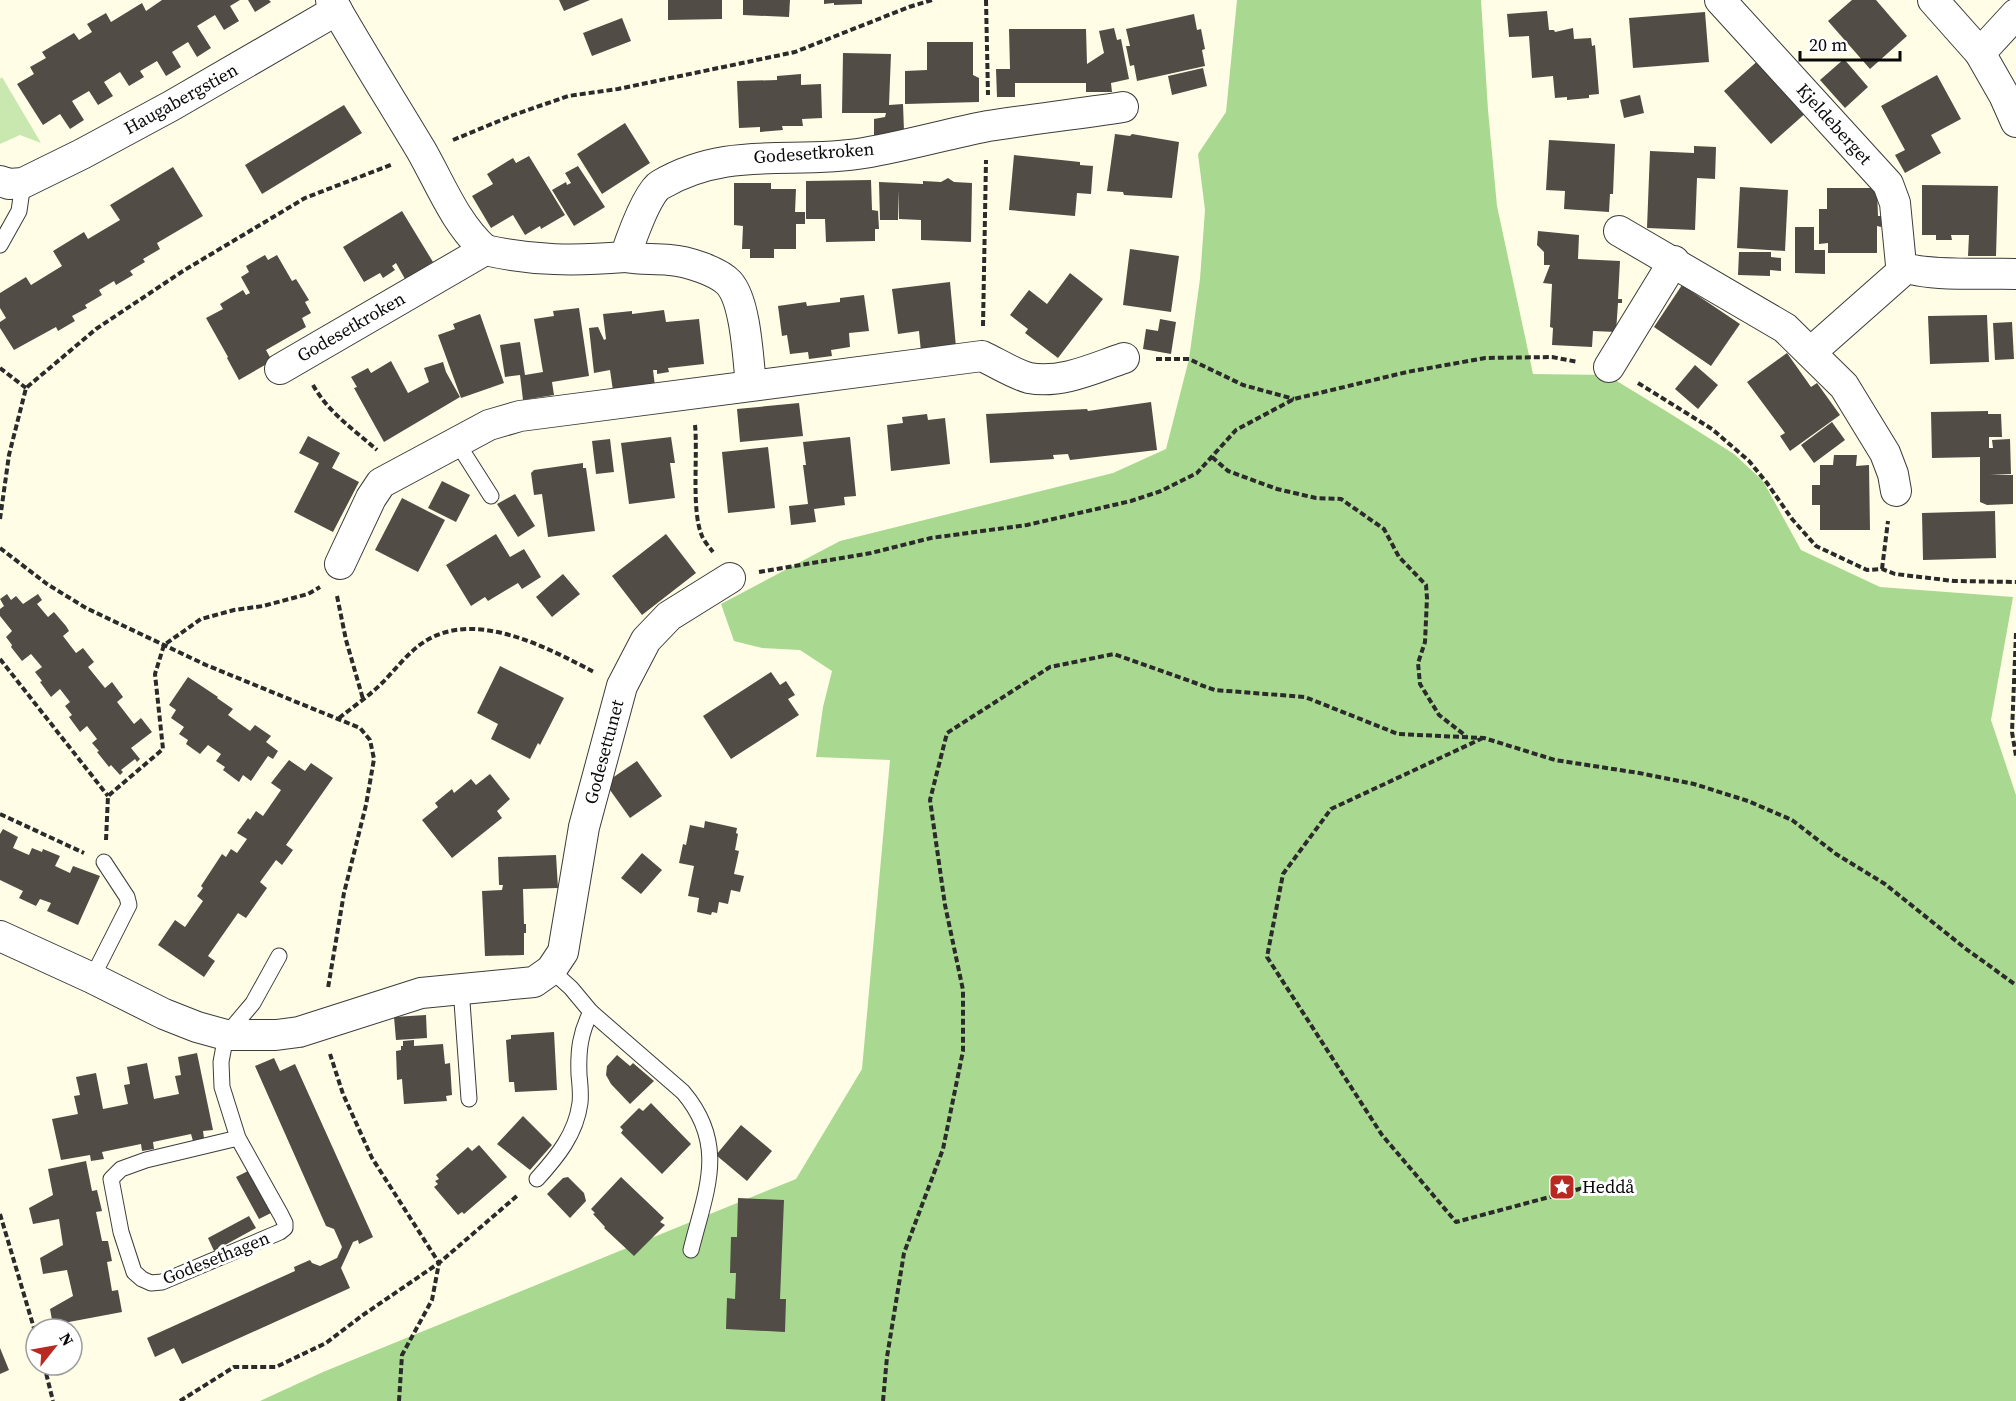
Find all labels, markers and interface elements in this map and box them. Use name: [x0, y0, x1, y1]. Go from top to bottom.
scale bar: [1800, 24, 1900, 62]
text: 20 m: [1809, 32, 1847, 57]
street label: Haugabergstien: [119, 57, 242, 140]
street label: Kjeldeberget: [1791, 77, 1878, 170]
street label: Godesetkroken: [753, 136, 875, 169]
street label: Godesetkroken: [292, 285, 409, 368]
street label: Godesettunet: [578, 697, 629, 807]
place icon: Heddå: [1547, 1172, 1577, 1202]
place label: Heddå: [1582, 1174, 1635, 1199]
street label: Godesethagen: [159, 1225, 273, 1290]
north arrow: [24, 1317, 84, 1377]
text: N: [54, 1329, 79, 1350]

